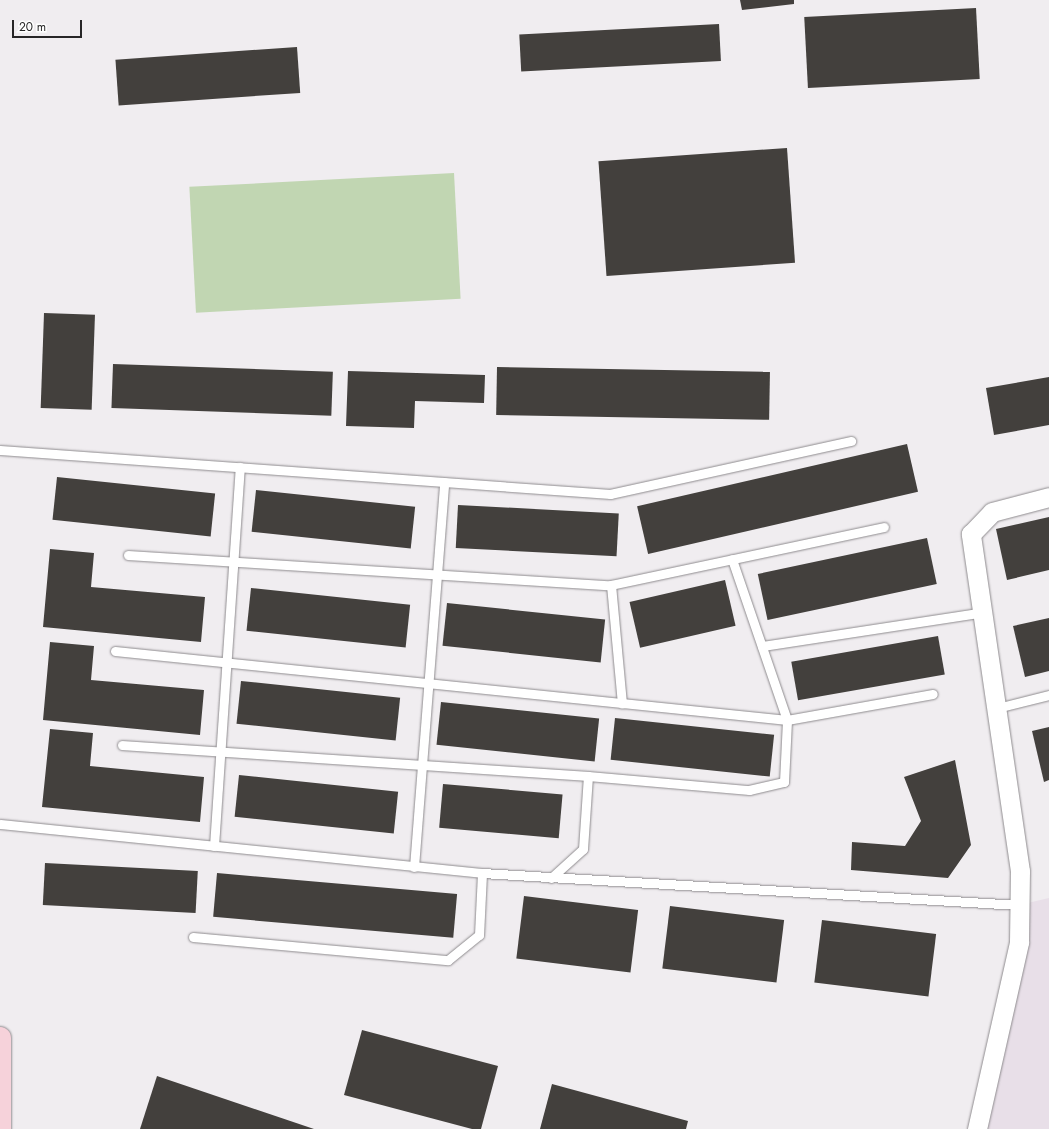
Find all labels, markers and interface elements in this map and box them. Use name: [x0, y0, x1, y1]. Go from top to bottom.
scale bar: [14, 12, 84, 38]
text: 20 m: [19, 18, 46, 36]

